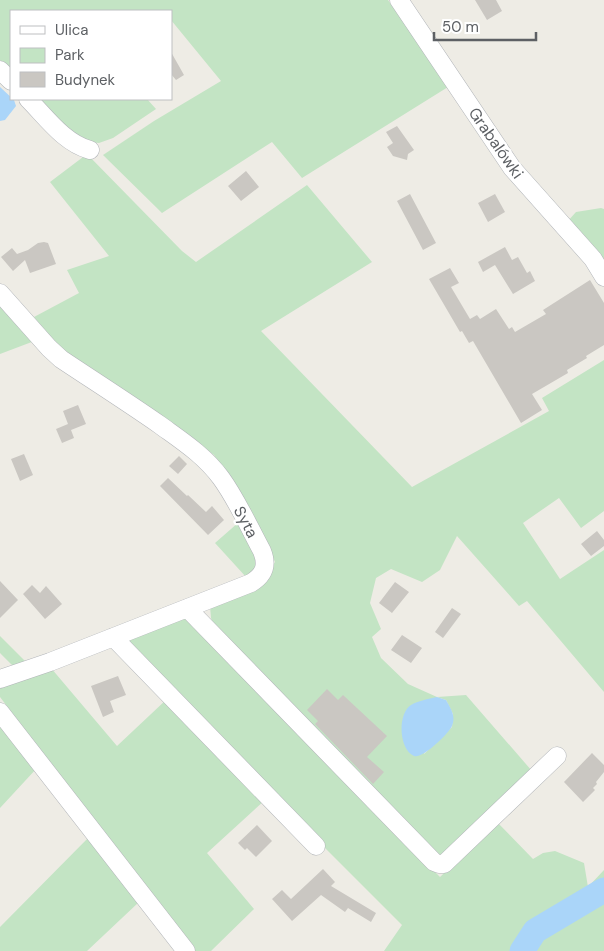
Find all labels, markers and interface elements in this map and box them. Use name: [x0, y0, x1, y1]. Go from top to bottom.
legend: [10, 10, 172, 100]
scale bar: [434, 10, 536, 42]
text: 50 m: [442, 17, 479, 37]
text: Ulica: [55, 20, 89, 40]
text: Park: [55, 45, 85, 65]
text: Budynek: [55, 70, 116, 90]
street label: Grabalówki: [464, 103, 528, 183]
street label: Syta: [229, 502, 263, 542]

